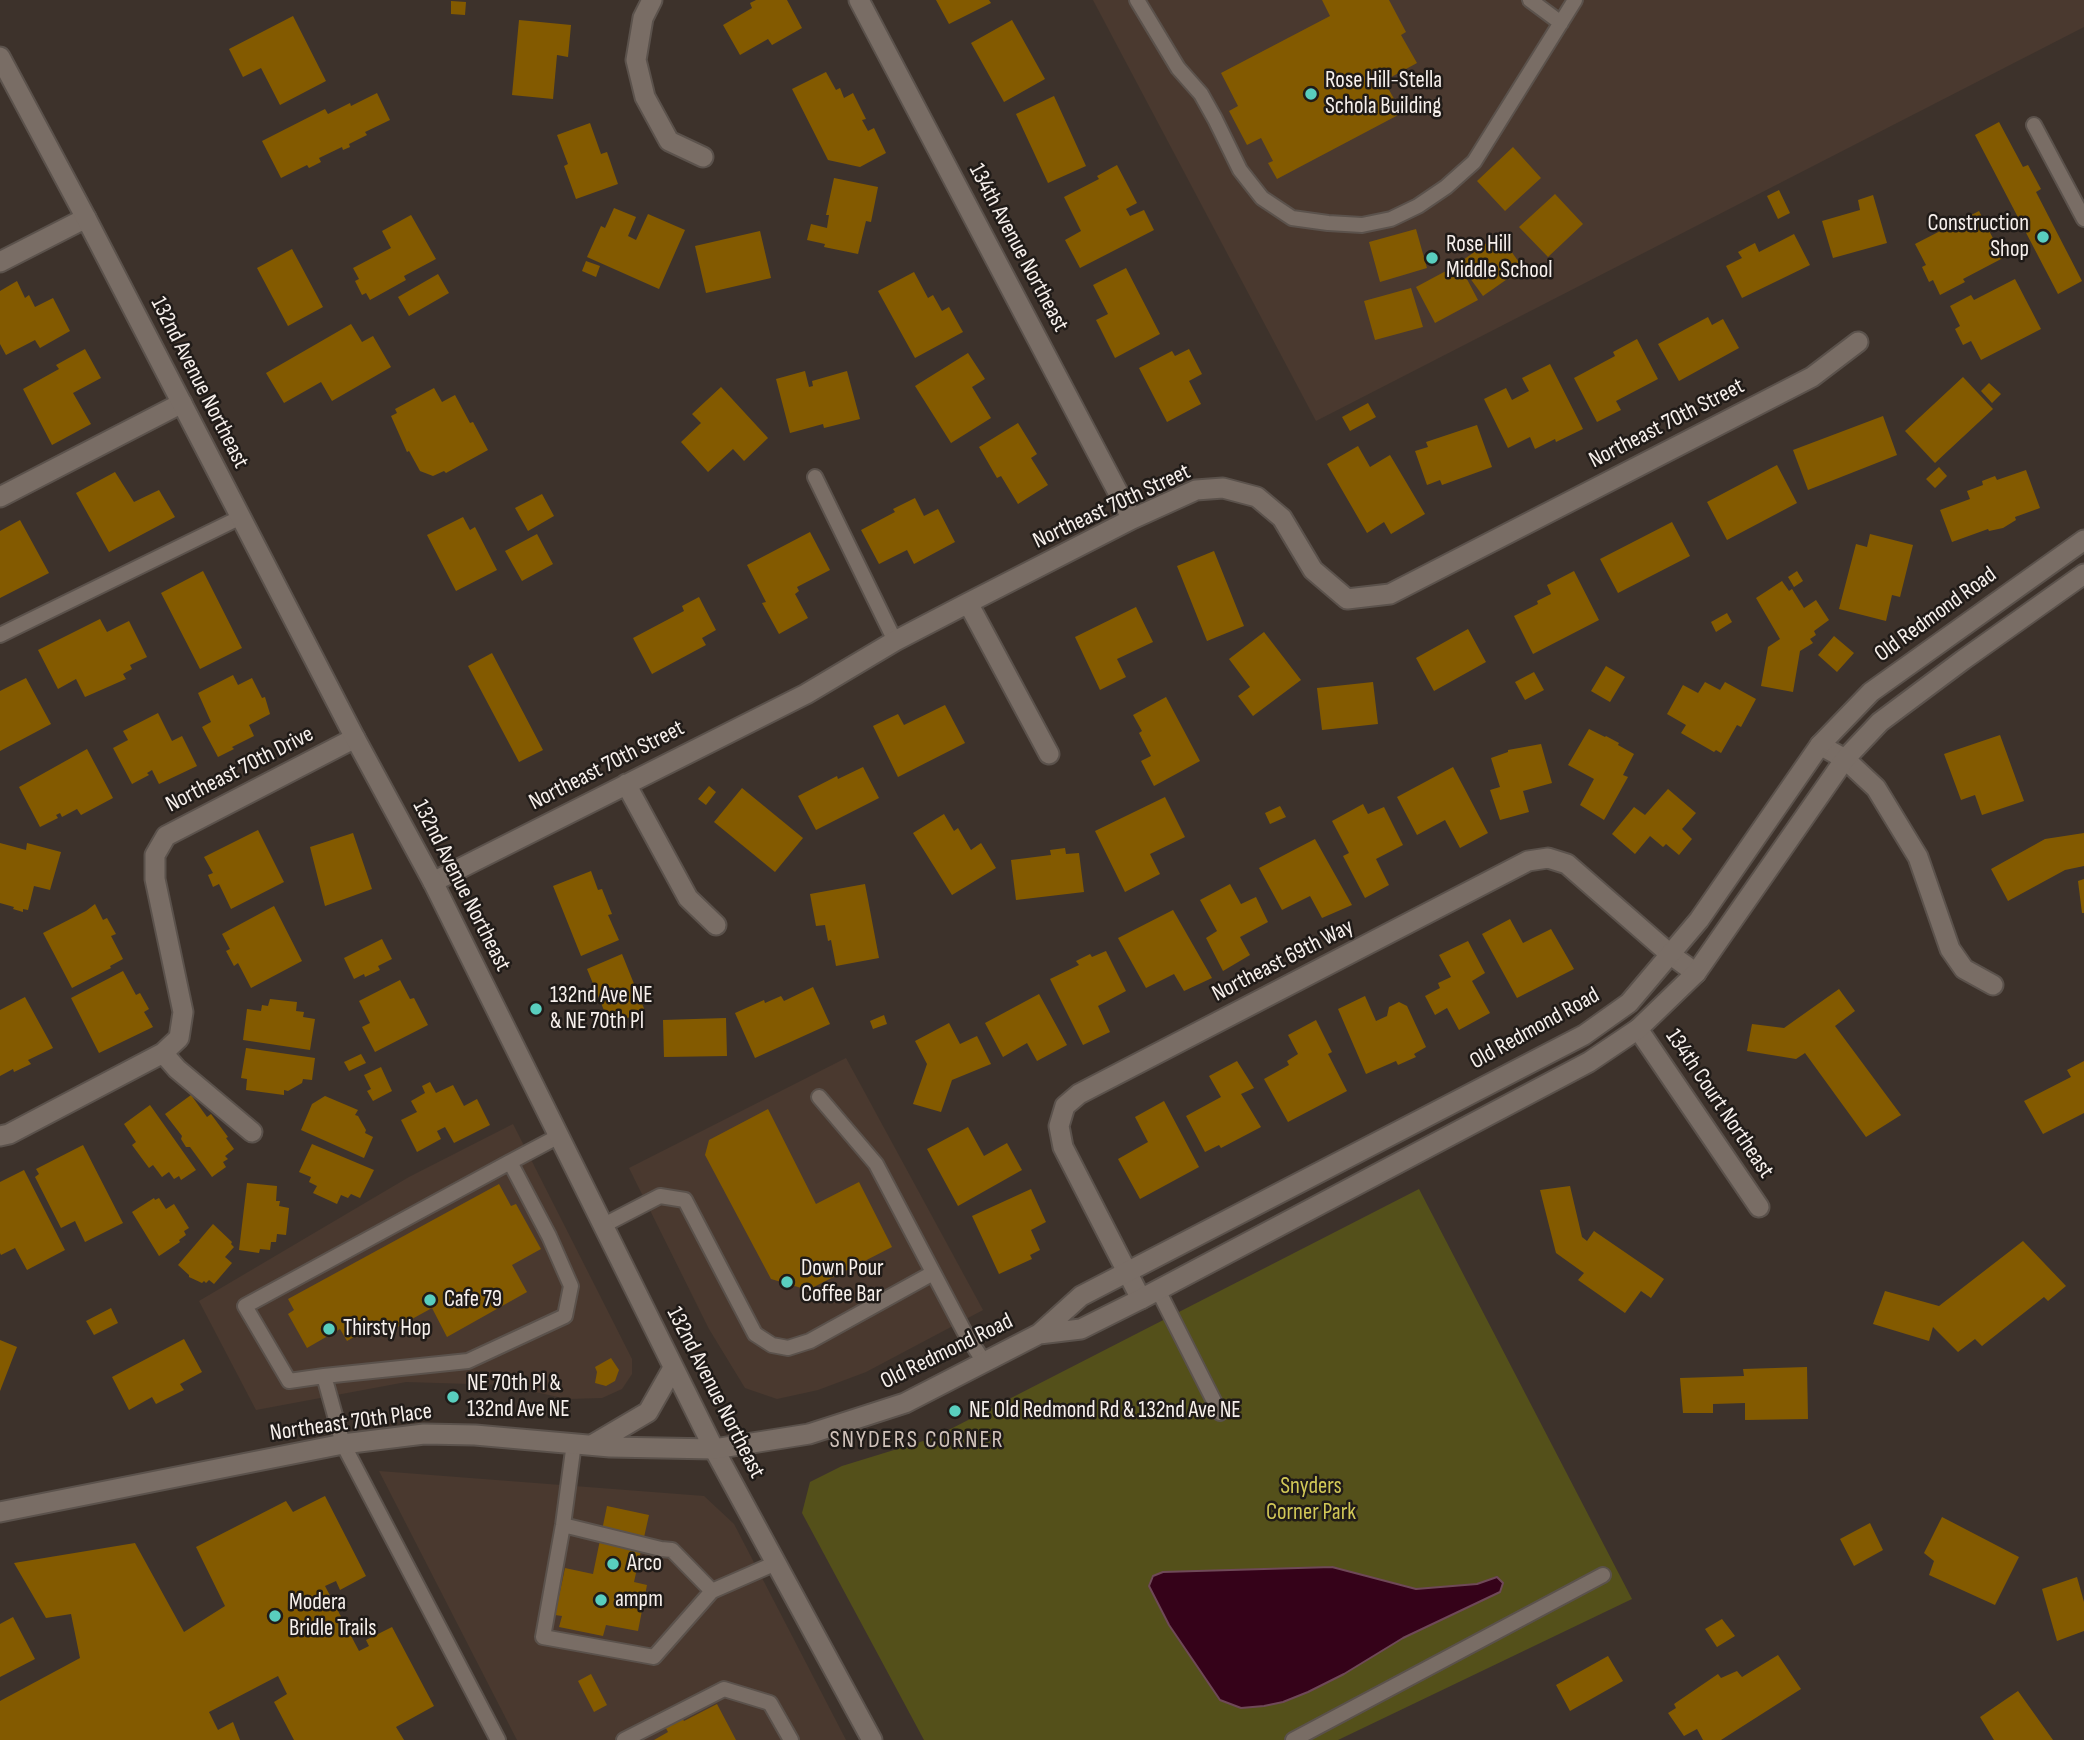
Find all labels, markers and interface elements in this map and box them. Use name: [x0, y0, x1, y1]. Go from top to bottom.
place label: Rose Hill-Stella Schola Building: [1325, 67, 1442, 121]
marker: Rose Hill-Stella Schola Building: [1303, 86, 1319, 102]
street label: 134th Avenue Northeast: [962, 159, 1074, 337]
place label: Construction Shop: [1927, 210, 2029, 264]
marker: Construction Shop: [2035, 229, 2051, 245]
place label: Rose Hill Middle School: [1446, 231, 1553, 285]
marker: Rose Hill Middle School: [1424, 250, 1440, 266]
street label: 132nd Avenue Northeast: [144, 293, 254, 473]
street label: Northeast 70th Street: [1585, 373, 1749, 475]
street label: Northeast 70th Street: [1029, 458, 1195, 556]
street label: Old Redmond Road: [1870, 562, 2002, 668]
street label: Northeast 70th Street: [525, 715, 689, 817]
street label: Northeast 70th Drive: [162, 721, 318, 819]
street label: 132nd Avenue Northeast: [406, 796, 516, 976]
street label: Northeast 69th Way: [1208, 914, 1358, 1008]
place label: 132nd Ave NE & NE 70th Pl: [550, 982, 653, 1036]
street label: Old Redmond Road: [1465, 982, 1605, 1076]
marker: 132nd Ave NE & NE 70th Pl: [528, 1001, 544, 1017]
street label: 134th Court Northeast: [1659, 1024, 1779, 1184]
place label: Down Pour Coffee Bar: [801, 1255, 884, 1309]
marker: Down Pour Coffee Bar: [779, 1274, 795, 1290]
place label: Cafe 79: [444, 1286, 502, 1314]
marker: Cafe 79: [422, 1292, 438, 1308]
street label: 132nd Avenue Northeast: [660, 1303, 770, 1483]
street label: Old Redmond Road: [876, 1308, 1018, 1396]
place label: Thirsty Hop: [343, 1315, 431, 1343]
marker: Thirsty Hop: [321, 1321, 337, 1337]
place label: NE 70th Pl & 132nd Ave NE: [467, 1370, 570, 1424]
marker: NE 70th Pl & 132nd Ave NE: [445, 1389, 461, 1405]
place label: NE Old Redmond Rd & 132nd Ave NE: [969, 1397, 1241, 1425]
street label: Northeast 70th Place: [268, 1398, 434, 1448]
marker: NE Old Redmond Rd & 132nd Ave NE: [947, 1403, 963, 1419]
district label: SNYDERS CORNER: [831, 1427, 1003, 1455]
park label: Snyders Corner Park: [1266, 1473, 1356, 1527]
place label: Arco: [627, 1550, 662, 1578]
marker: Arco: [605, 1556, 621, 1572]
place label: ampm: [615, 1586, 663, 1614]
place label: Modera Bridle Trails: [289, 1589, 376, 1643]
marker: ampm: [593, 1592, 609, 1608]
marker: Modera Bridle Trails: [267, 1608, 283, 1624]

